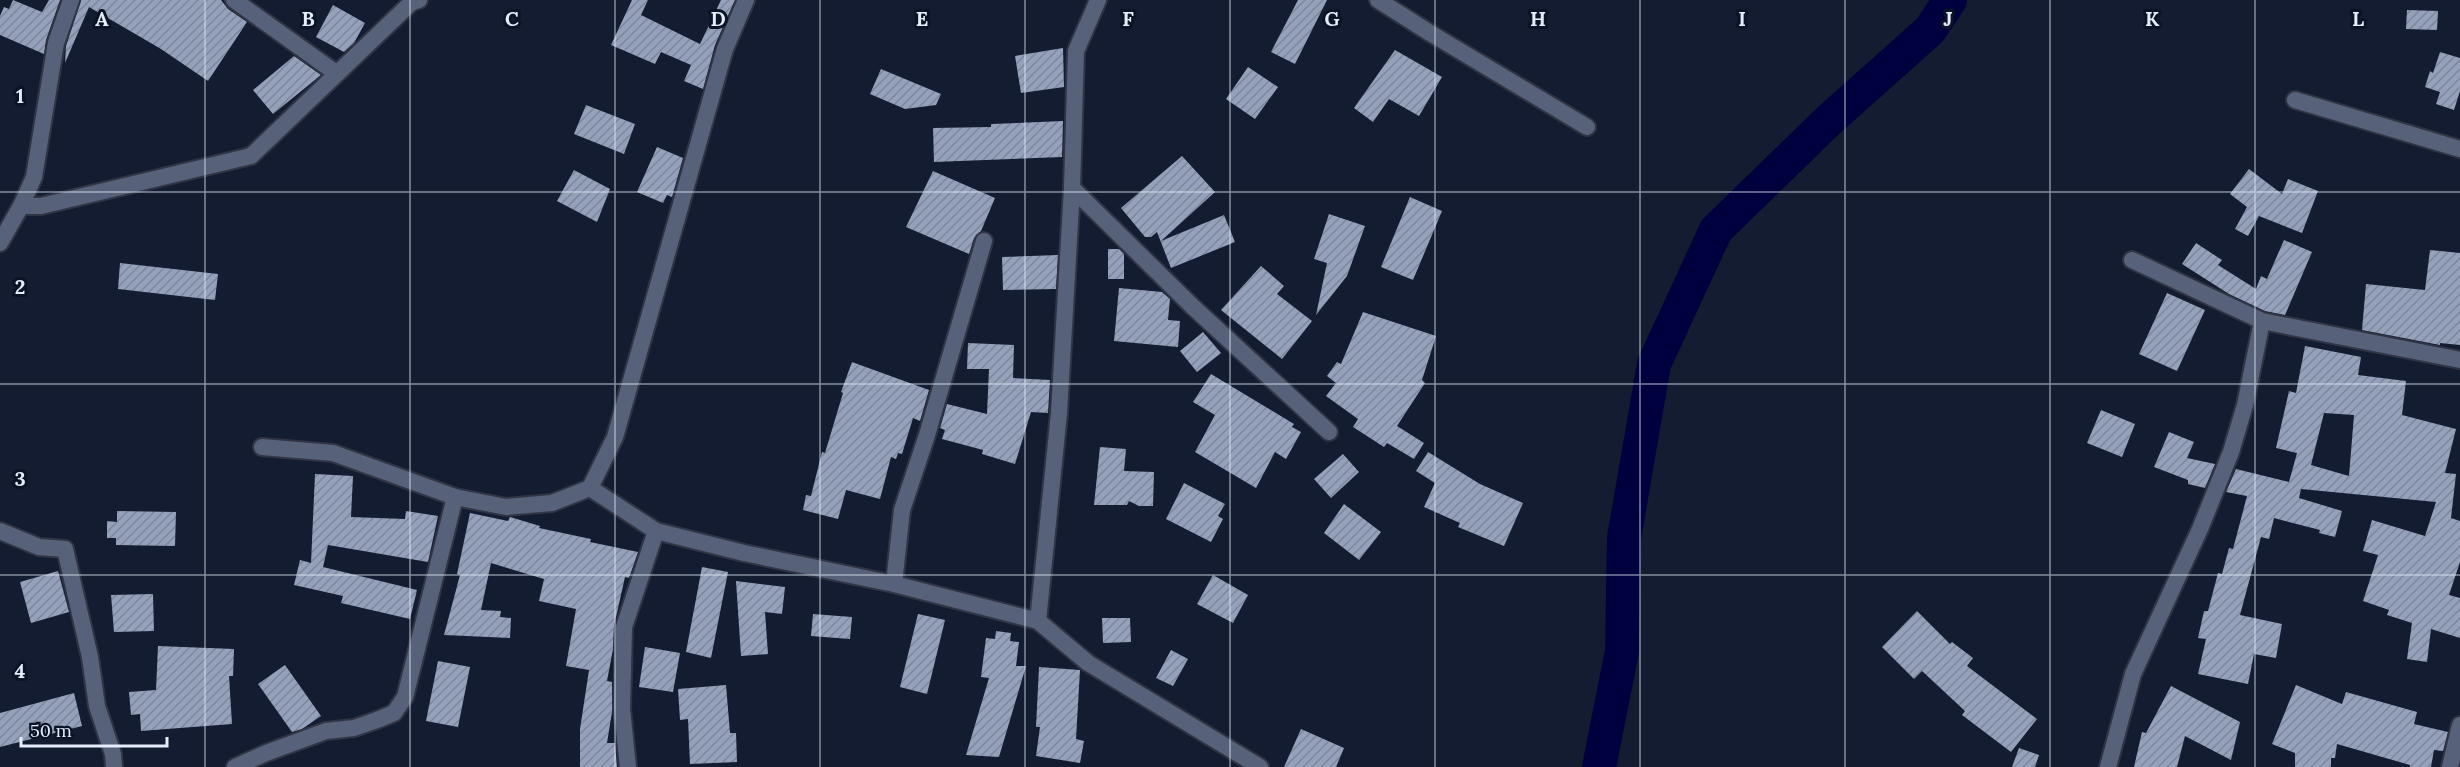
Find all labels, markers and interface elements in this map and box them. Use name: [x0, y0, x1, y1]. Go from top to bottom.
text: A: [95, 6, 109, 31]
text: B: [301, 6, 315, 31]
text: C: [505, 6, 519, 31]
text: D: [710, 6, 726, 31]
text: E: [916, 6, 928, 31]
text: F: [1122, 6, 1134, 31]
text: G: [1324, 6, 1340, 31]
text: H: [1530, 6, 1546, 31]
text: I: [1738, 6, 1746, 31]
text: J: [1943, 6, 1953, 31]
text: K: [2145, 6, 2160, 31]
text: L: [2352, 6, 2364, 31]
text: 1: [16, 83, 24, 108]
text: 2: [15, 274, 25, 299]
text: 3: [14, 466, 26, 491]
text: 4: [15, 658, 26, 683]
scale bar: [21, 710, 166, 748]
text: 50 m: [30, 719, 72, 742]

